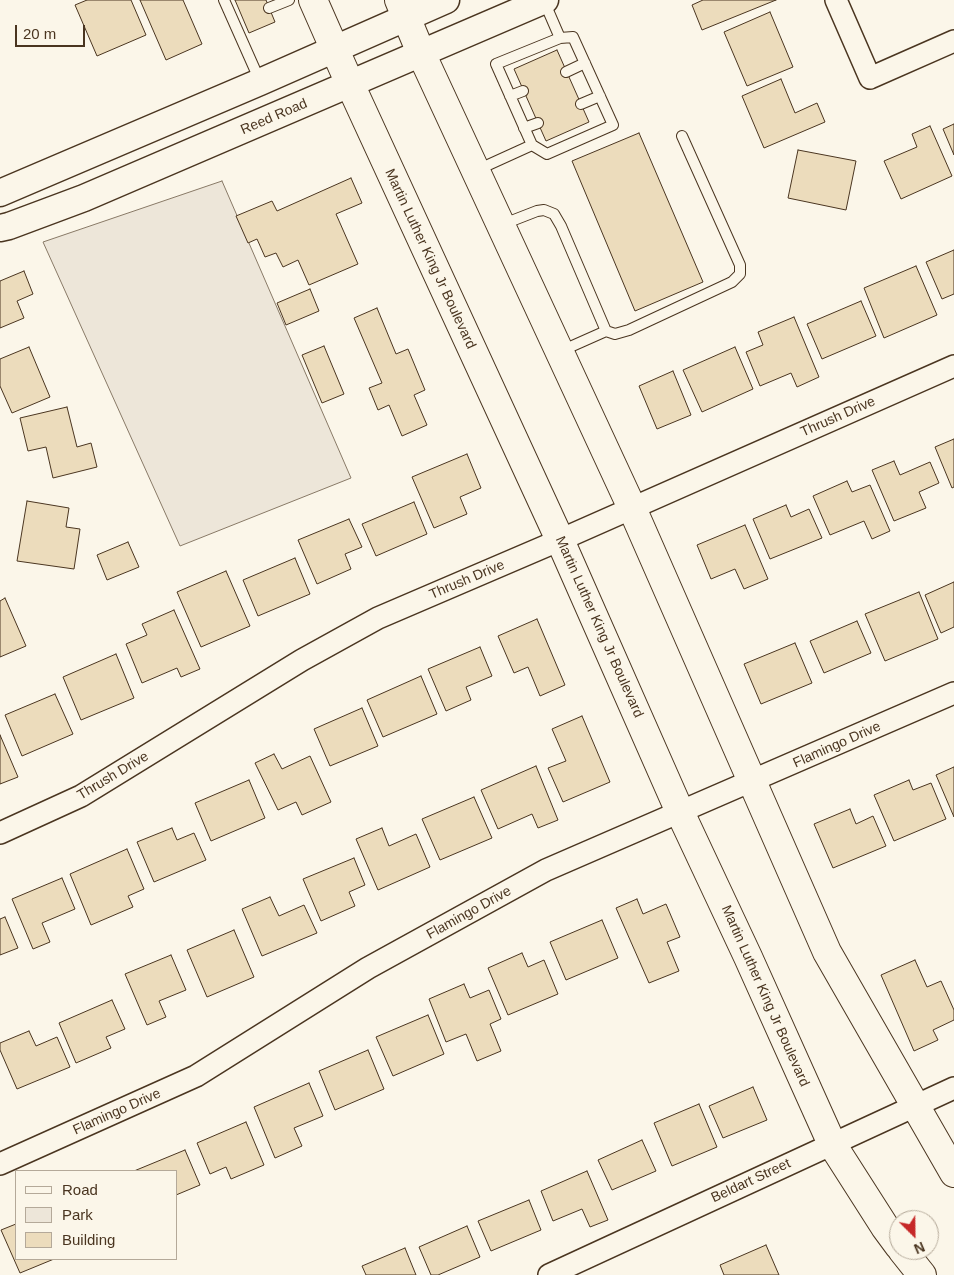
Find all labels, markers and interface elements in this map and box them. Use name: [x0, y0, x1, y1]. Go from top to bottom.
scale bar: [18, 15, 88, 47]
text: 20 m: [23, 25, 56, 42]
street label: Reed Road: [238, 95, 310, 139]
street label: Martin Luther King Jr Boulevard: [381, 166, 479, 352]
street label: Thrush Drive: [798, 393, 878, 441]
street label: Martin Luther King Jr Boulevard: [551, 534, 647, 720]
street label: Thrush Drive: [427, 557, 507, 603]
street label: Flamingo Drive: [791, 718, 883, 772]
street label: Thrush Drive: [74, 748, 152, 804]
street label: Flamingo Drive: [424, 883, 514, 943]
street label: Martin Luther King Jr Boulevard: [717, 903, 813, 1089]
street label: Flamingo Drive: [71, 1085, 163, 1139]
street label: Beldart Street: [709, 1155, 793, 1207]
legend: [15, 1170, 178, 1260]
text: Road: [62, 1181, 98, 1198]
text: Park: [62, 1206, 93, 1223]
north arrow: [889, 1210, 939, 1260]
text: Building: [62, 1231, 115, 1248]
text: N: [912, 1239, 927, 1257]

